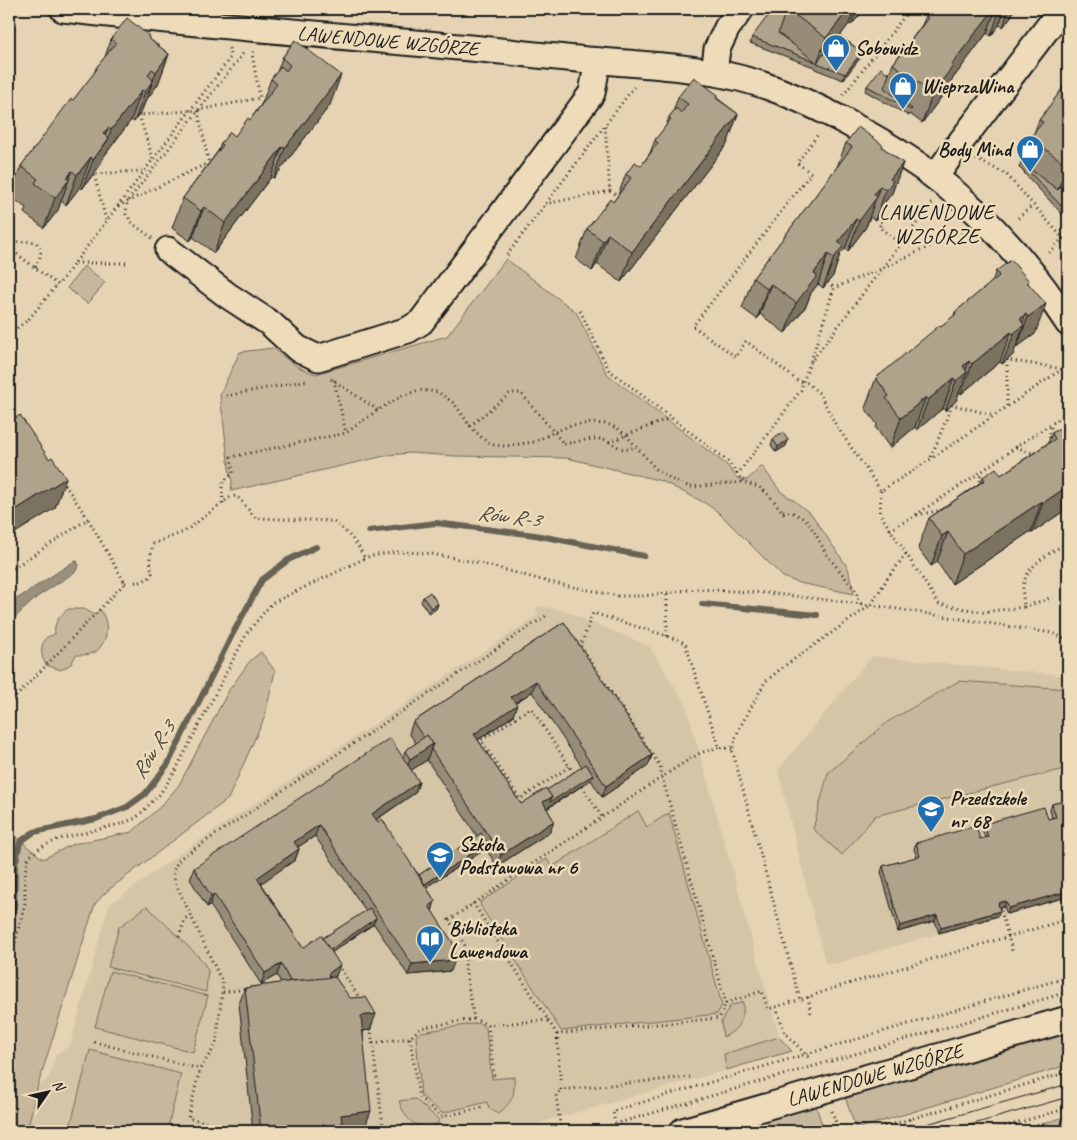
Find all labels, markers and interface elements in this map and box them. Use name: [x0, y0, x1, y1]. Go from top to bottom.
street label: LAWENDOWE WZGÓRZE: [297, 21, 482, 62]
shop icon: Sobowidz: [821, 33, 851, 72]
place label: Sobowidz: [855, 36, 919, 61]
shop icon: WieprzaWina: [888, 71, 918, 110]
place label: WieprzaWina: [922, 74, 1015, 99]
shop icon: Body Mind: [1015, 134, 1045, 173]
place label: Body Mind: [938, 137, 1015, 163]
district label: LAWENDOWE WZGÓRZE: [879, 199, 997, 249]
water label: Rów R-3: [477, 499, 546, 533]
water label: Rów R-3: [125, 713, 183, 783]
place label: Przedszkole nr 68: [950, 786, 1027, 834]
school or university icon: Przedszkole nr 68: [916, 794, 946, 833]
place label: Szkoła Podstawowa nr 6: [459, 832, 579, 880]
school or university icon: Szkoła Podstawowa nr 6: [425, 840, 455, 879]
place label: Biblioteka Lawendowa: [449, 916, 529, 964]
library icon: Biblioteka Lawendowa: [415, 924, 445, 963]
street label: LAWENDOWE WZGÓRZE: [784, 1037, 968, 1112]
north arrow: [22, 1068, 72, 1118]
text: N: [49, 1077, 69, 1095]

